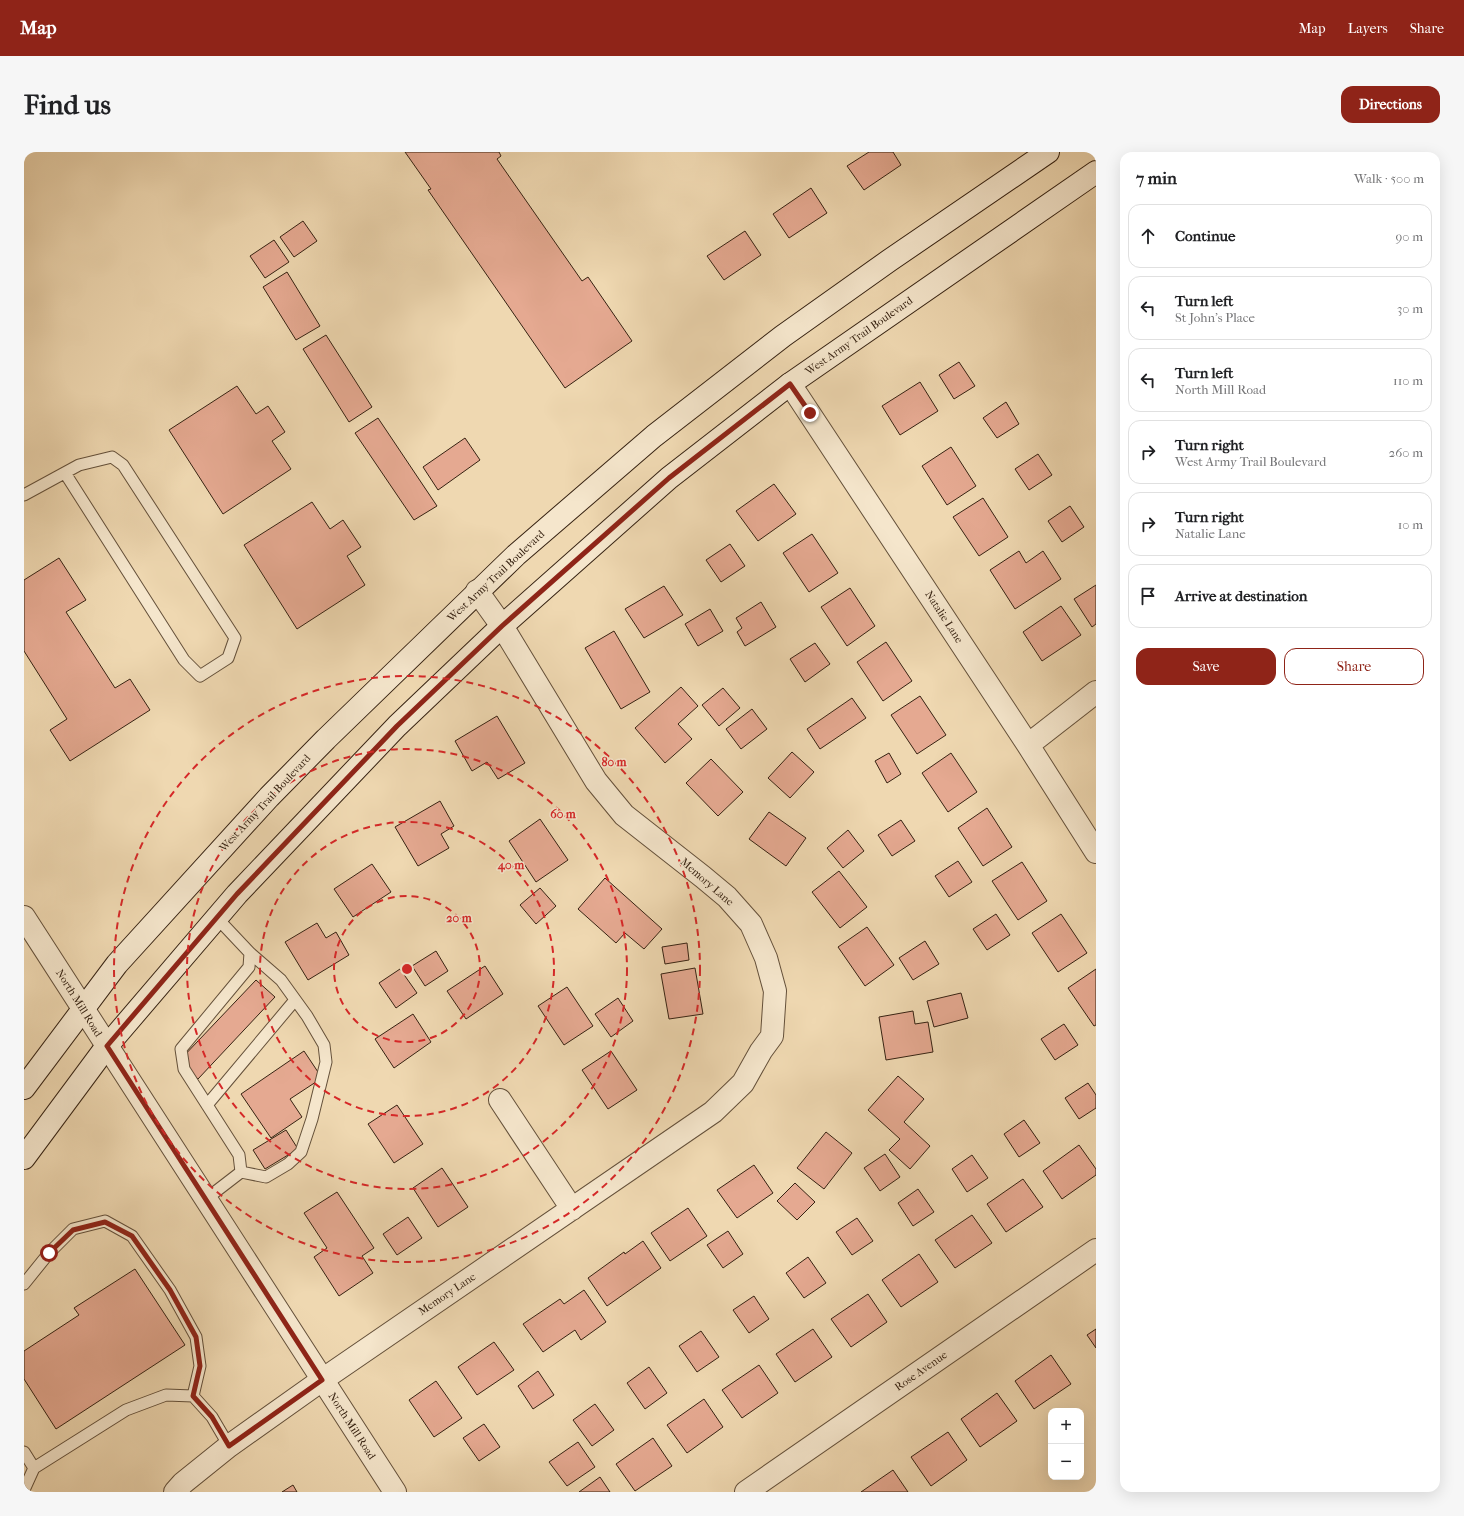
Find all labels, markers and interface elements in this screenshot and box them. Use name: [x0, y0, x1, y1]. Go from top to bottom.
text: Map: [20, 17, 56, 39]
text: Map: [1299, 20, 1326, 37]
text: Layers: [1348, 20, 1388, 37]
text: Share: [1410, 20, 1444, 37]
button: Directions: [1341, 86, 1440, 123]
text: Find us: [24, 88, 111, 121]
text: 7 min: [1136, 168, 1177, 188]
text: Walk · 500 m: [1354, 171, 1424, 186]
icon: ahead: [1137, 225, 1159, 247]
text: Continue: [1175, 227, 1235, 245]
text: 90 m: [1395, 229, 1423, 244]
text: Turn left: [1175, 292, 1233, 310]
street label: West Army Trail Boulevard: [802, 293, 916, 379]
icon: left: [1137, 297, 1159, 319]
text: 30 m: [1397, 301, 1423, 316]
text: St John's Place: [1175, 310, 1255, 325]
text: Turn left: [1175, 364, 1233, 382]
icon: left: [1137, 369, 1159, 391]
text: 110 m: [1393, 373, 1423, 388]
text: North Mill Road: [1175, 382, 1266, 397]
route end: [801, 404, 819, 422]
text: Turn right: [1175, 436, 1244, 454]
icon: right: [1137, 441, 1159, 463]
text: 260 m: [1389, 445, 1423, 460]
text: West Army Trail Boulevard: [1175, 454, 1326, 469]
text: Turn right: [1175, 508, 1244, 526]
icon: right: [1137, 513, 1159, 535]
text: 10 m: [1398, 517, 1423, 532]
text: Natalie Lane: [1175, 526, 1246, 541]
street label: West Army Trail Boulevard: [444, 527, 548, 625]
icon: arrive: [1137, 585, 1159, 607]
text: Arrive at destination: [1175, 587, 1307, 605]
street label: Natalie Lane: [922, 588, 966, 646]
button: Save: [1136, 648, 1276, 685]
button: Share: [1284, 648, 1424, 685]
street label: West Army Trail Boulevard: [216, 751, 314, 855]
text: 80 m: [601, 755, 628, 769]
text: 60 m: [550, 807, 577, 821]
street label: Memory Lane: [678, 855, 737, 909]
text: 40 m: [497, 858, 525, 873]
text: 20 m: [446, 911, 473, 925]
centre of rings: [400, 962, 414, 976]
street label: North Mill Road: [53, 967, 105, 1040]
route start: [40, 1244, 58, 1262]
street label: Memory Lane: [416, 1270, 479, 1318]
street label: Rose Avenue: [892, 1348, 950, 1394]
street label: North Mill Road: [326, 1390, 379, 1463]
map controls: [1048, 1408, 1084, 1480]
button: +: [1048, 1408, 1084, 1444]
button: −: [1048, 1444, 1084, 1480]

